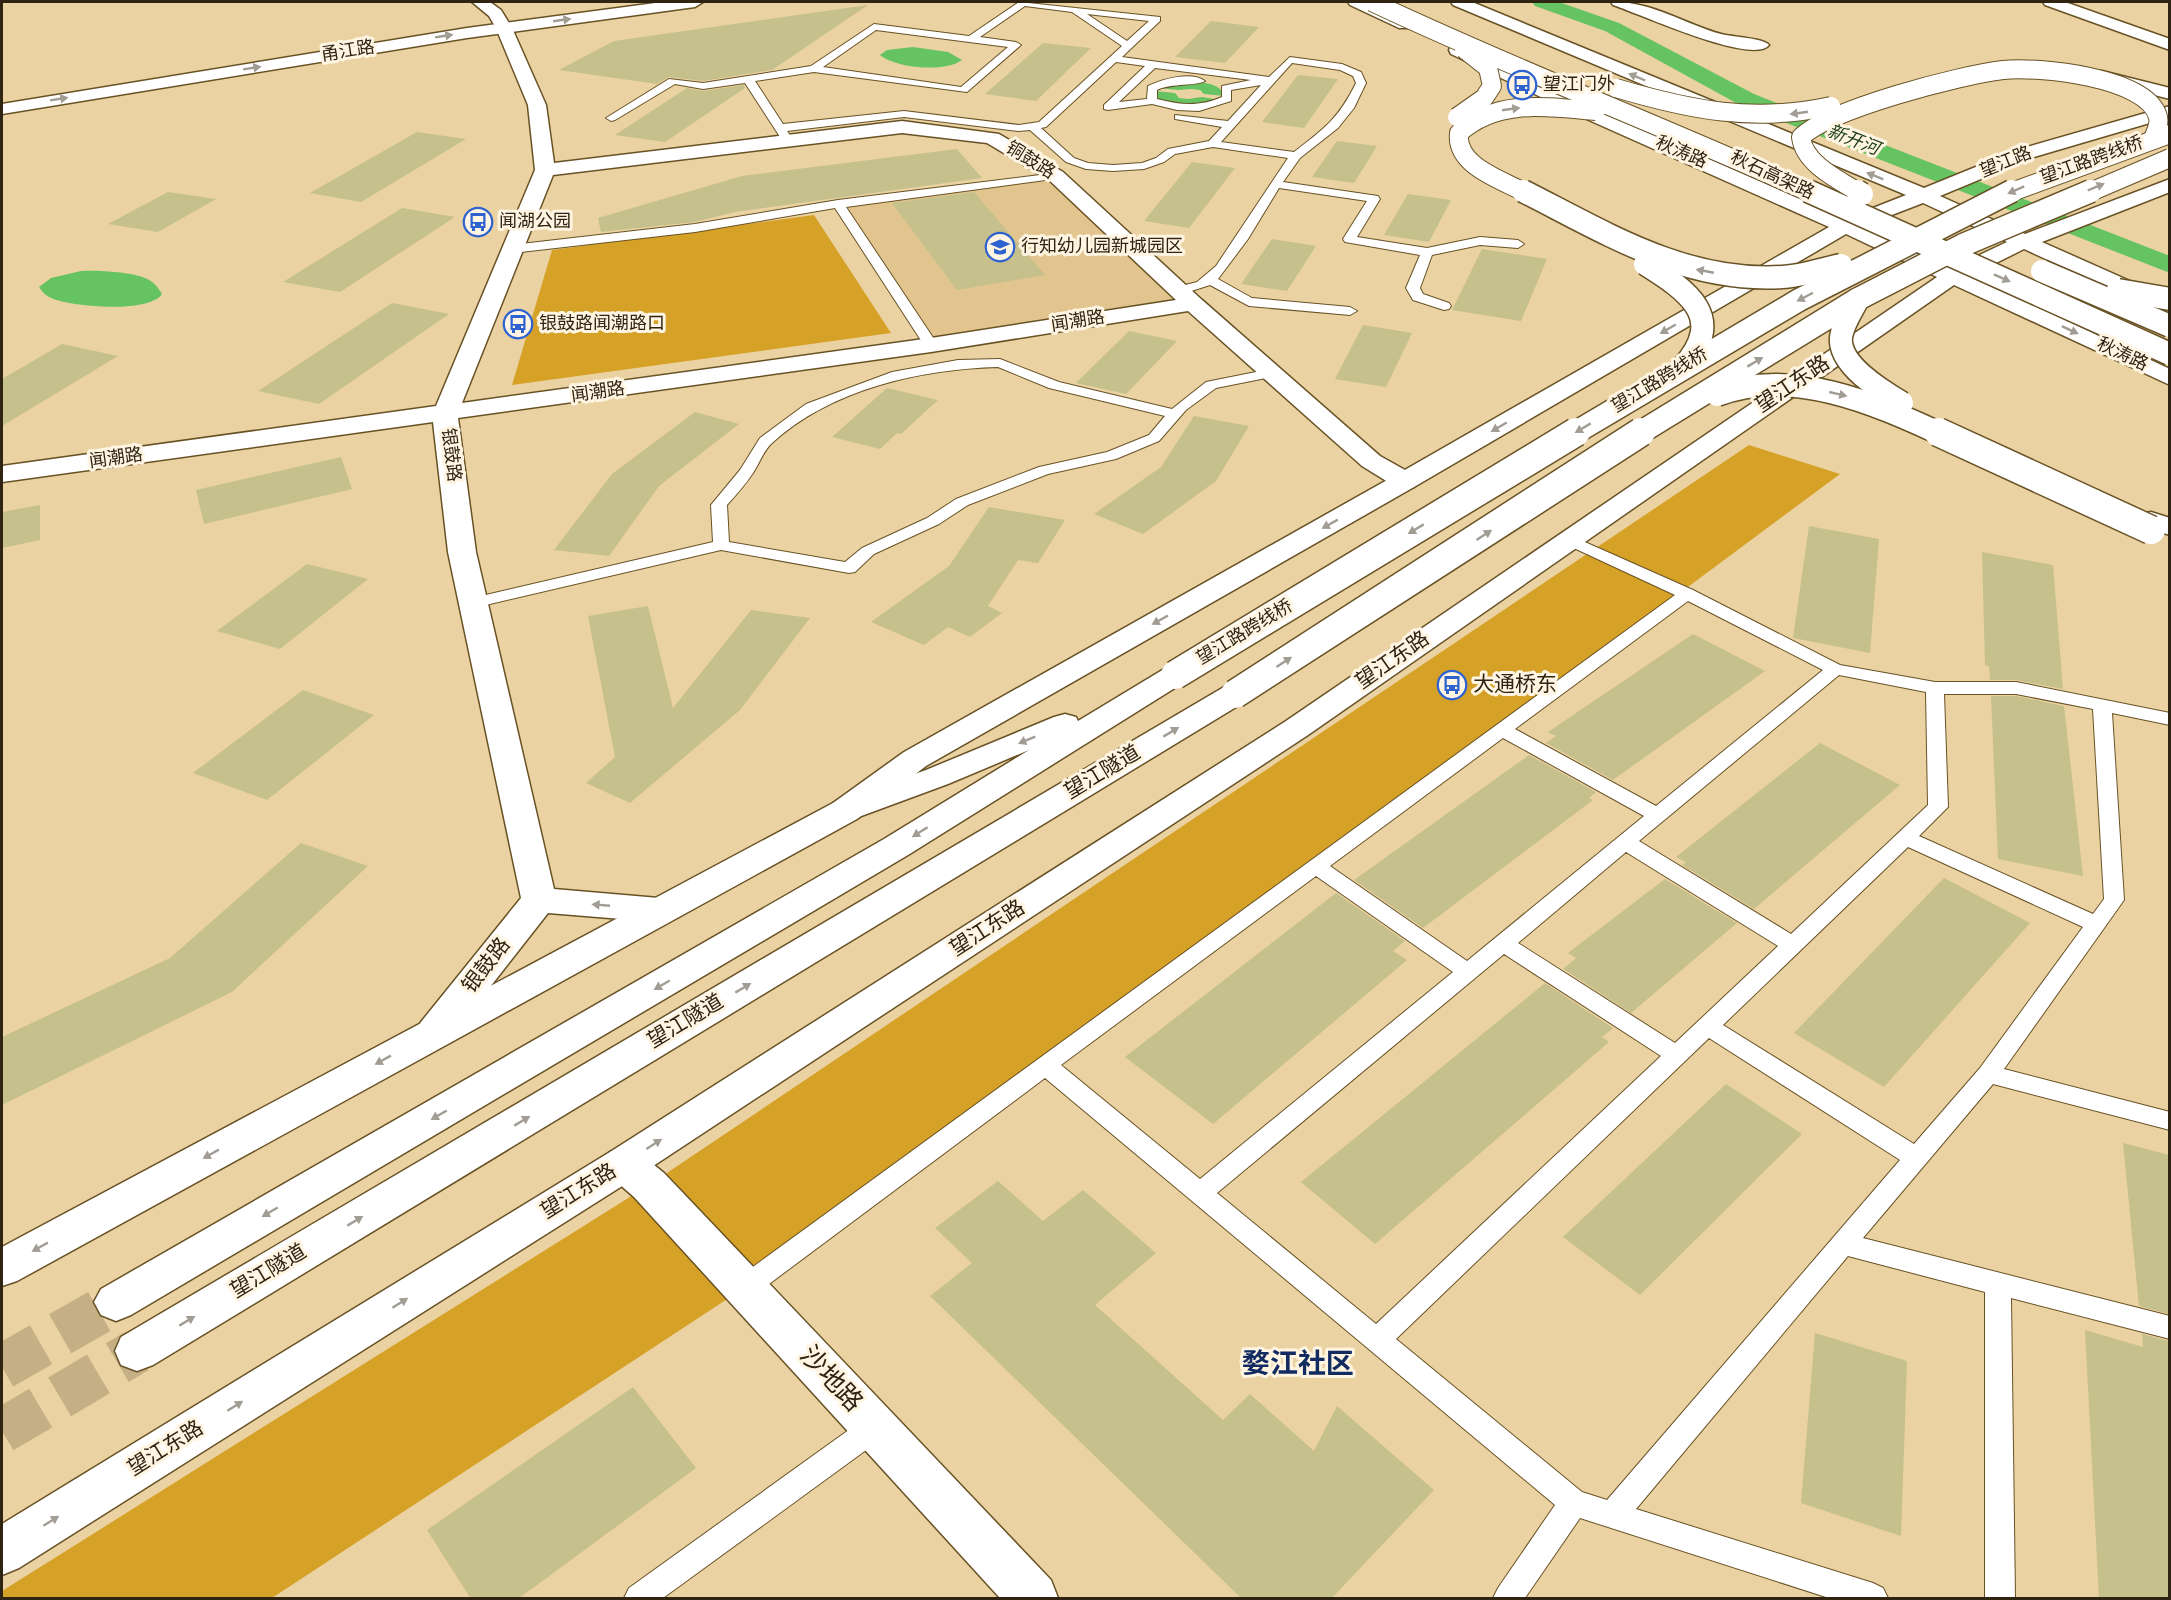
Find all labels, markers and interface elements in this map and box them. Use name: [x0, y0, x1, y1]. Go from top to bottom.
one-way arrow: [553, 15, 572, 24]
one-way arrow: [435, 32, 454, 41]
street label: 甬江路: [320, 36, 376, 68]
one-way arrow: [242, 63, 261, 72]
bus stop icon: 望江门外: [1506, 69, 1538, 101]
one-way arrow: [1627, 72, 1645, 82]
place label: 望江门外: [1543, 74, 1615, 97]
one-way arrow: [50, 94, 69, 103]
one-way arrow: [1502, 104, 1521, 113]
one-way arrow: [1789, 108, 1808, 117]
water label: 新开河: [1824, 121, 1885, 162]
street label: 秋涛路: [1652, 132, 1710, 174]
street label: 望江路跨线桥: [2037, 132, 2147, 190]
street label: 铜鼓路: [1001, 137, 1059, 185]
street label: 望江路: [1977, 142, 2035, 184]
street label: 秋石高架路: [1726, 147, 1818, 205]
one-way arrow: [1866, 171, 1884, 180]
one-way arrow: [2087, 182, 2105, 192]
one-way arrow: [2007, 186, 2025, 195]
bus stop icon: 闻湖公园: [462, 206, 494, 238]
place label: 闻湖公园: [499, 211, 571, 234]
school or university icon: 行知幼儿园新城园区: [984, 231, 1016, 263]
place label: 行知幼儿园新城园区: [1021, 236, 1183, 259]
one-way arrow: [1696, 266, 1715, 275]
one-way arrow: [1994, 273, 2012, 283]
one-way arrow: [1796, 292, 1813, 302]
street label: 闻潮路: [1050, 306, 1106, 338]
bus stop icon: 银鼓路闻潮路口: [502, 308, 534, 340]
place label: 银鼓路闻潮路口: [539, 313, 665, 336]
one-way arrow: [1659, 324, 1676, 334]
one-way arrow: [2061, 326, 2078, 335]
street label: 秋涛路: [2093, 333, 2151, 377]
street label: 望江路跨线桥: [1608, 343, 1712, 419]
street label: 望江东路: [1751, 350, 1835, 420]
one-way arrow: [1747, 357, 1763, 368]
street label: 闻潮路: [570, 378, 626, 408]
one-way arrow: [1829, 390, 1847, 400]
one-way arrow: [1491, 421, 1507, 432]
one-way arrow: [1575, 423, 1591, 434]
street label: 银鼓路: [435, 427, 465, 483]
street label: 闻潮路: [88, 444, 144, 474]
one-way arrow: [1322, 518, 1338, 529]
one-way arrow: [1408, 524, 1424, 535]
one-way arrow: [1476, 530, 1492, 541]
street label: 望江路跨线桥: [1193, 595, 1297, 671]
one-way arrow: [1152, 614, 1168, 625]
street label: 望江东路: [1351, 626, 1435, 696]
one-way arrow: [1276, 657, 1292, 668]
bus stop icon: 大通桥东: [1436, 669, 1468, 701]
place label: 大通桥东: [1473, 672, 1557, 699]
one-way arrow: [1163, 727, 1179, 738]
one-way arrow: [1017, 735, 1035, 745]
street label: 望江隧道: [1060, 740, 1146, 806]
one-way arrow: [912, 827, 928, 838]
street label: 望江东路: [945, 895, 1031, 963]
one-way arrow: [591, 900, 610, 910]
street label: 银鼓路: [457, 933, 517, 999]
one-way arrow: [653, 979, 670, 989]
one-way arrow: [735, 983, 752, 993]
street label: 望江隧道: [643, 989, 729, 1055]
one-way arrow: [374, 1055, 391, 1065]
one-way arrow: [431, 1109, 447, 1120]
one-way arrow: [514, 1115, 530, 1126]
one-way arrow: [646, 1139, 663, 1150]
one-way arrow: [203, 1149, 220, 1159]
street label: 望江东路: [536, 1158, 622, 1226]
one-way arrow: [262, 1207, 278, 1218]
one-way arrow: [347, 1215, 363, 1226]
street label: 望江隧道: [226, 1239, 312, 1305]
one-way arrow: [31, 1242, 48, 1252]
one-way arrow: [392, 1298, 408, 1309]
one-way arrow: [179, 1316, 196, 1326]
street label: 沙地路: [791, 1340, 869, 1420]
district label: 婺江社区: [1242, 1348, 1354, 1384]
one-way arrow: [226, 1401, 243, 1412]
street label: 望江东路: [123, 1415, 209, 1483]
one-way arrow: [43, 1515, 59, 1526]

